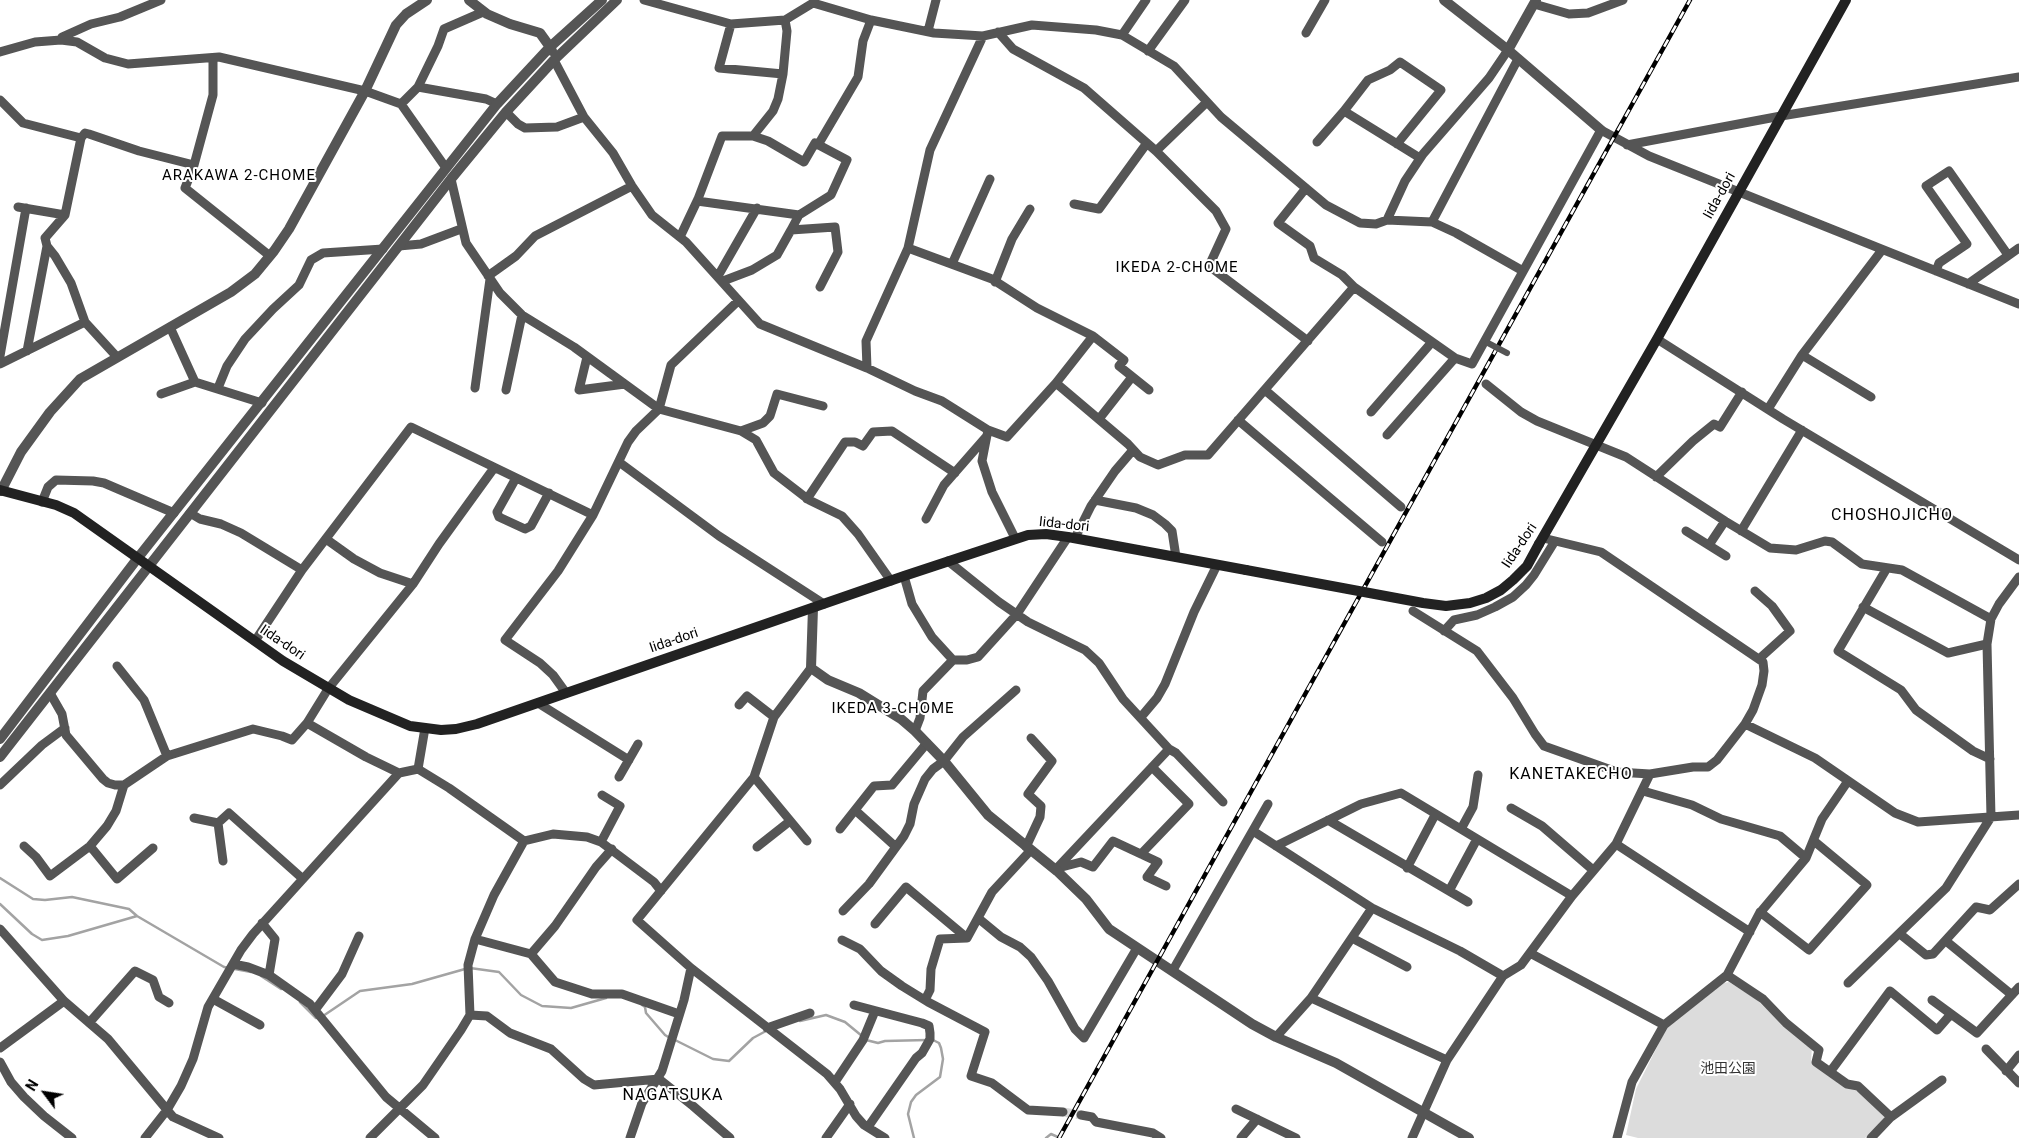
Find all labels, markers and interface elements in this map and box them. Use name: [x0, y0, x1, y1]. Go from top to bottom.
district label: ARAKAWA 2-CHOME: [160, 167, 318, 185]
street label: Iida-dori: [1700, 170, 1740, 222]
district label: IKEDA 2-CHOME: [1114, 259, 1240, 277]
district label: CHOSHOJICHO: [1830, 506, 1954, 526]
street label: Iida-dori: [1038, 514, 1090, 536]
street label: Iida-dori: [1499, 520, 1541, 572]
street label: Iida-dori: [256, 622, 308, 664]
street label: Iida-dori: [647, 625, 701, 657]
district label: IKEDA 3-CHOME: [830, 700, 956, 718]
district label: KANETAKECHO: [1508, 765, 1634, 785]
park label: 池田公園: [1700, 1061, 1756, 1077]
north arrow: [20, 1068, 70, 1118]
text: N: [23, 1077, 42, 1094]
district label: NAGATSUKA: [621, 1086, 725, 1106]

